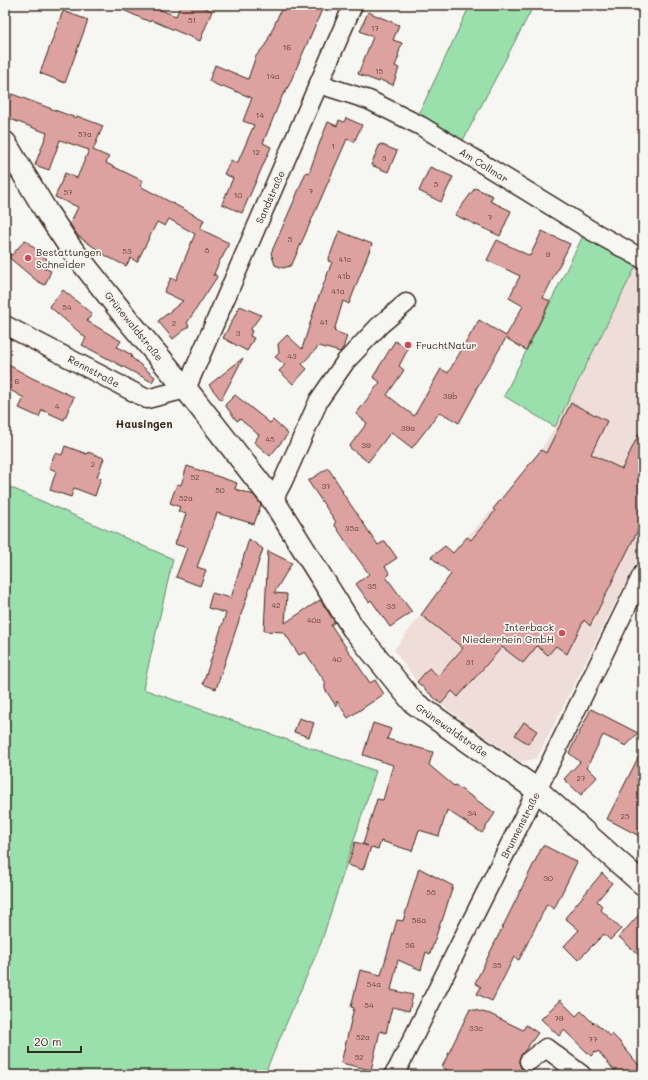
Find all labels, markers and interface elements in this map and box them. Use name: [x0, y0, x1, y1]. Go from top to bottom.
house number: 51: [188, 15, 196, 25]
house number: 17: [371, 23, 380, 33]
house number: 16: [283, 42, 291, 52]
house number: 15: [375, 66, 383, 76]
house number: 14a: [266, 71, 280, 81]
house number: 14: [256, 110, 264, 120]
house number: 57a: [78, 129, 92, 139]
house number: 1: [331, 141, 335, 151]
street label: Am Collmar: [457, 144, 511, 186]
house number: 12: [252, 147, 260, 157]
house number: 3: [382, 153, 387, 163]
street label: Sandstraße: [252, 168, 288, 226]
house number: 5: [434, 179, 439, 189]
house number: 7: [309, 186, 314, 196]
house number: 57: [63, 187, 73, 197]
house number: 10: [234, 190, 242, 200]
house number: 7: [488, 212, 493, 222]
house number: 5: [288, 234, 293, 244]
place label: Bestattungen Schneider: [36, 245, 101, 271]
house number: 8: [205, 245, 210, 255]
house number: 53: [122, 246, 132, 256]
house number: 9: [546, 249, 551, 259]
marker: Bestattungen Schneider: [23, 253, 33, 263]
house number: 41c: [339, 254, 352, 264]
house number: 41b: [337, 271, 351, 281]
house number: 41a: [331, 286, 345, 296]
street label: Grünewaldstraße: [102, 288, 166, 364]
house number: 54: [62, 302, 72, 312]
house number: 41: [320, 317, 328, 327]
house number: 2: [172, 318, 176, 328]
house number: 3: [236, 328, 241, 338]
place label: FruchtNatur: [416, 338, 477, 352]
marker: FruchtNatur: [403, 340, 413, 350]
house number: 43: [287, 351, 297, 361]
street label: Rennstraße: [66, 352, 122, 390]
house number: 6: [15, 376, 20, 386]
house number: 39b: [443, 391, 457, 401]
house number: 4: [55, 401, 60, 411]
district label: Hausingen: [116, 416, 172, 431]
house number: 39a: [401, 423, 415, 433]
house number: 45: [265, 434, 275, 444]
house number: 39: [361, 440, 371, 450]
house number: 2: [91, 459, 95, 469]
house number: 52: [190, 472, 200, 482]
house number: 37: [321, 481, 331, 491]
house number: 50: [215, 485, 225, 495]
house number: 52a: [179, 493, 193, 503]
house number: 35a: [345, 523, 359, 533]
house number: 35: [367, 581, 377, 591]
house number: 42: [271, 600, 281, 610]
house number: 33: [386, 601, 396, 611]
house number: 40a: [307, 615, 321, 625]
place label: Interback Niederrhein GmbH: [462, 620, 554, 646]
marker: Interback Niederrhein GmbH: [557, 628, 567, 638]
house number: 40: [332, 654, 342, 664]
house number: 31: [466, 657, 474, 667]
street label: Grünewaldstraße: [413, 700, 491, 760]
house number: 27: [577, 773, 586, 783]
street label: Brunnenstraße: [497, 789, 543, 861]
house number: 34: [467, 808, 477, 818]
house number: 25: [620, 811, 630, 821]
house number: 30: [543, 873, 553, 883]
house number: 58: [426, 887, 436, 897]
house number: 56a: [412, 915, 426, 925]
house number: 56: [405, 940, 415, 950]
house number: 35: [492, 960, 502, 970]
house number: 54a: [367, 979, 381, 989]
house number: 54: [364, 1000, 374, 1010]
house number: 79: [554, 1013, 564, 1023]
house number: 33c: [469, 1023, 483, 1033]
scale bar: [28, 1028, 81, 1054]
house number: 52a: [356, 1032, 370, 1042]
text: 20 m: [34, 1033, 62, 1049]
house number: 77: [589, 1034, 598, 1044]
house number: 52: [354, 1052, 364, 1062]

